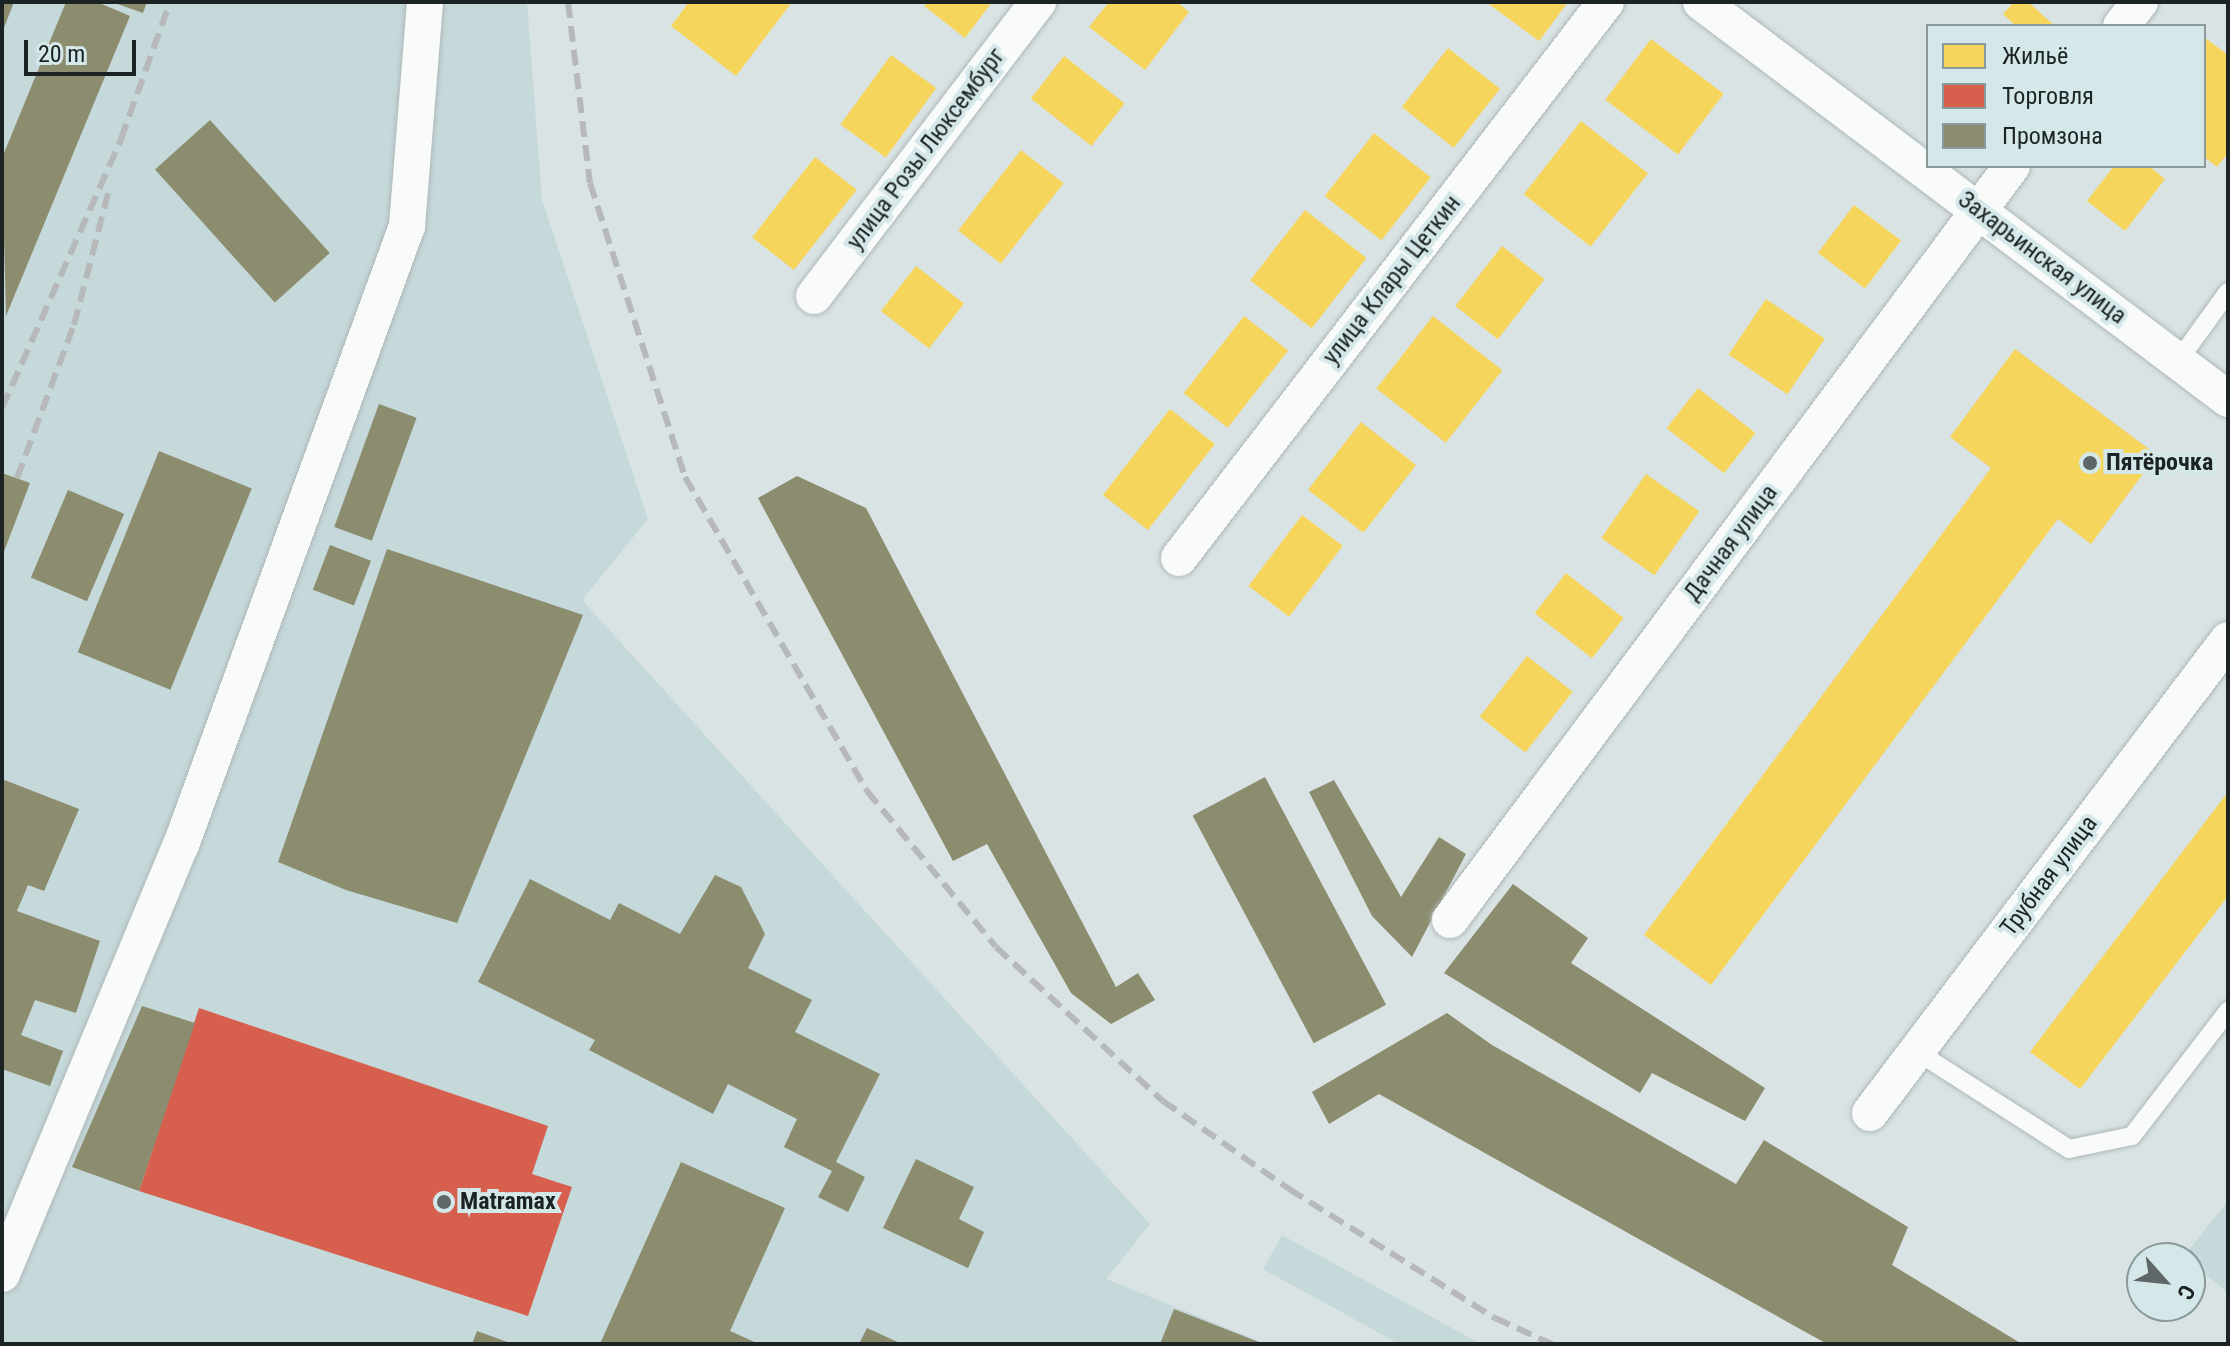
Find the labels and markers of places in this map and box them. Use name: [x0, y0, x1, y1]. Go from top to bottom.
place label: Пятёрочка: [2106, 449, 2213, 477]
marker: Пятёрочка: [2081, 454, 2099, 472]
place label: Matramax: [460, 1188, 556, 1216]
marker: Matramax: [435, 1193, 453, 1211]

